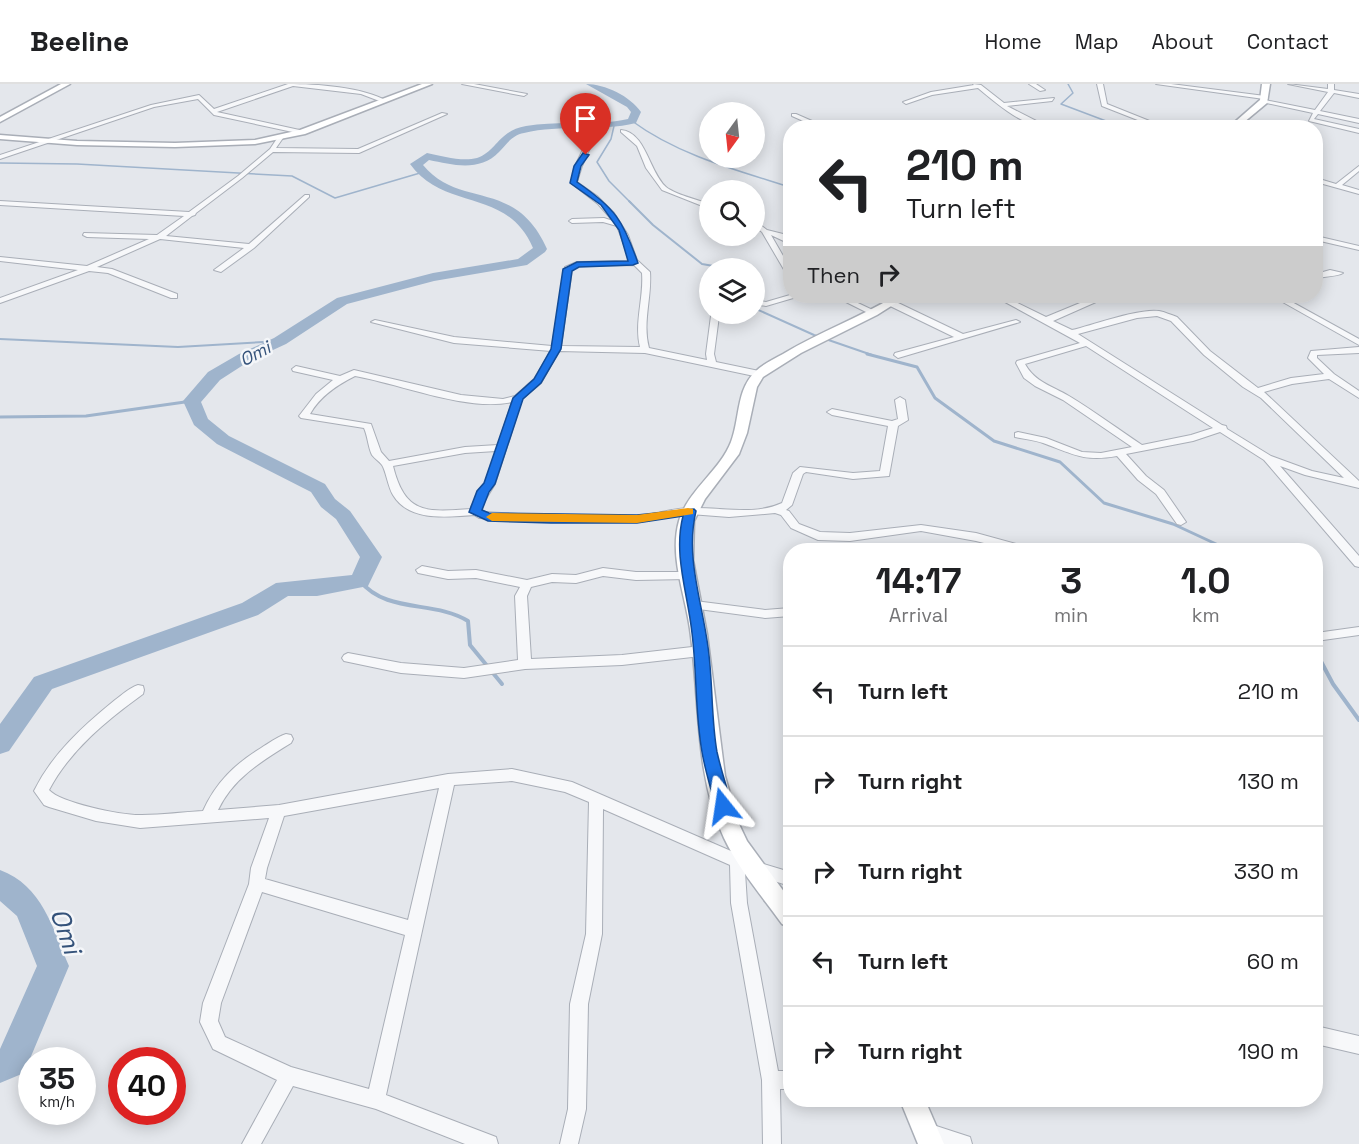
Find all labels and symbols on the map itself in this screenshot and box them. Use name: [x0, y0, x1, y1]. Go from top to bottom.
pin: [560, 93, 611, 155]
north arrow: [699, 102, 765, 168]
water label: Omi: [235, 335, 277, 371]
position arrow: [691, 774, 755, 838]
water label: Omi: [42, 904, 90, 961]
speed limit sign: 40: [108, 1047, 186, 1125]

